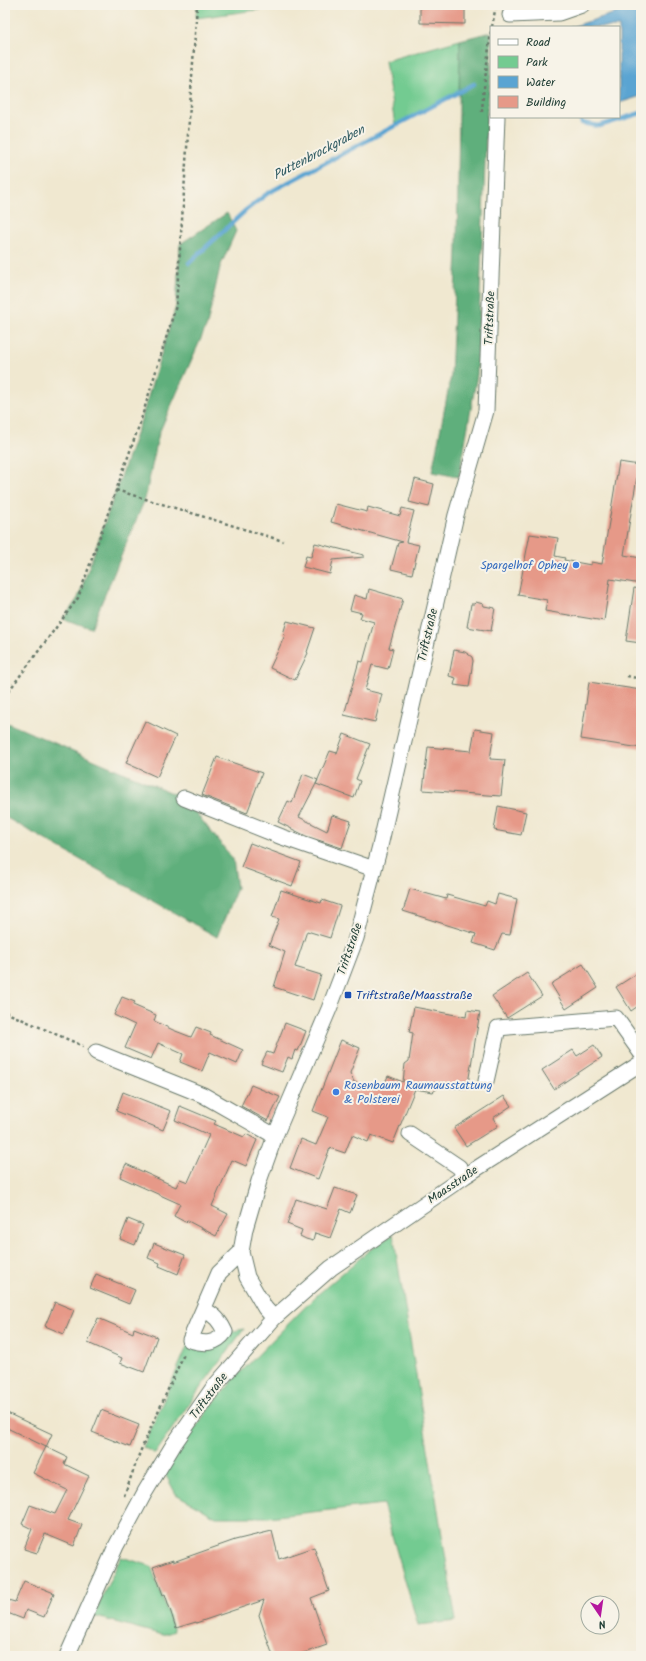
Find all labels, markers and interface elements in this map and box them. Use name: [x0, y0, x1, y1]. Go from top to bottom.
legend: [490, 26, 620, 118]
text: Road: [526, 33, 551, 52]
text: Park: [526, 53, 548, 72]
text: Water: [526, 73, 556, 92]
text: Building: [526, 93, 566, 112]
water label: Puttenbrockgraben: [269, 119, 370, 186]
street label: Triftstraße: [480, 290, 500, 345]
place label: Spargelhof Ophey: [481, 556, 568, 575]
marker: Spargelhof Ophey: [571, 560, 581, 570]
street label: Triftstraße: [413, 606, 443, 664]
street label: Triftstraße: [332, 920, 368, 978]
place label: Triftstraße/Maasstraße: [356, 986, 473, 1005]
marker: Triftstraße/Maasstraße: [343, 990, 353, 1000]
place label: Rosenbaum Raumausstattung & Polsterei: [344, 1076, 493, 1109]
marker: Rosenbaum Raumausstattung & Polsterei: [331, 1087, 341, 1097]
street label: Maasstraße: [424, 1161, 483, 1209]
street label: Triftstraße: [185, 1368, 233, 1423]
north arrow: [580, 1595, 620, 1635]
text: N: [597, 1614, 607, 1633]

